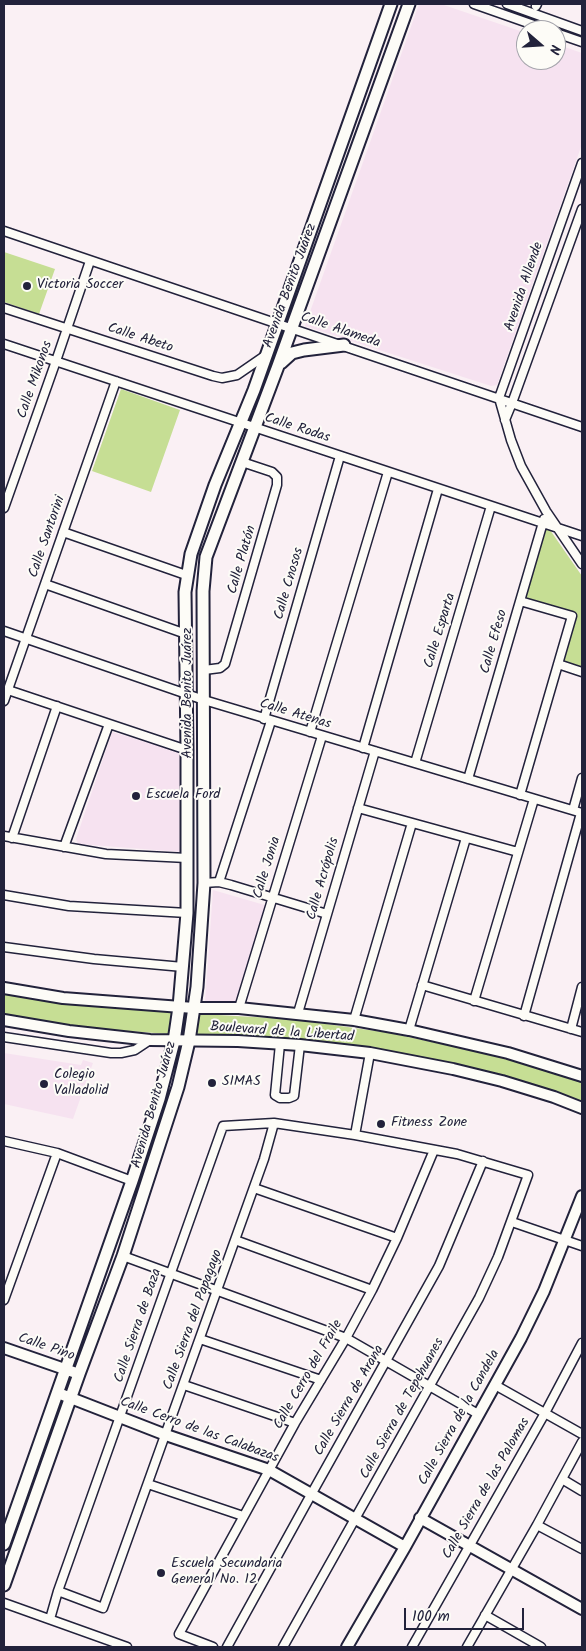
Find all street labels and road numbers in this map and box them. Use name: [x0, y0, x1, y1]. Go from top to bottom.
street label: Avenida Benito Juárez: [261, 222, 321, 350]
street label: Avenida Allende: [502, 240, 548, 334]
street label: Calle Alameda: [298, 310, 382, 352]
street label: Calle Abeto: [105, 321, 175, 357]
street label: Calle Mikonos: [15, 339, 57, 421]
street label: Calle Rodas: [262, 411, 332, 447]
street label: Calle Santorini: [26, 494, 70, 580]
street label: Calle Platón: [225, 524, 261, 596]
street label: Calle Cnosos: [272, 546, 308, 622]
street label: Calle Esparta: [422, 591, 460, 671]
street label: Calle Efeso: [478, 608, 512, 676]
street label: Avenida Benito Juárez: [181, 627, 197, 759]
street label: Calle Atenas: [257, 696, 333, 734]
street label: Calle Jonia: [251, 835, 285, 901]
street label: Calle Acrópolis: [304, 836, 344, 922]
street label: Boulevard de la Libertad: [210, 1020, 354, 1046]
street label: Avenida Benito Juárez: [129, 1040, 181, 1170]
street label: Calle Sierra del Papagayo: [161, 1248, 227, 1392]
street label: Calle Sierra de Baza: [112, 1267, 166, 1385]
street label: Calle Cerro del Fraile: [271, 1317, 347, 1433]
street label: Calle Pino: [16, 1331, 76, 1365]
street label: Calle Sierra de Tepehuanes: [357, 1336, 449, 1482]
street label: Calle Sierra de Arana: [312, 1343, 388, 1459]
street label: Calle Sierra de la Candela: [416, 1347, 504, 1489]
street label: Calle Cerro de las Calabazas: [117, 1394, 281, 1468]
street label: Calle Sierra de las Palomas: [440, 1415, 534, 1563]

